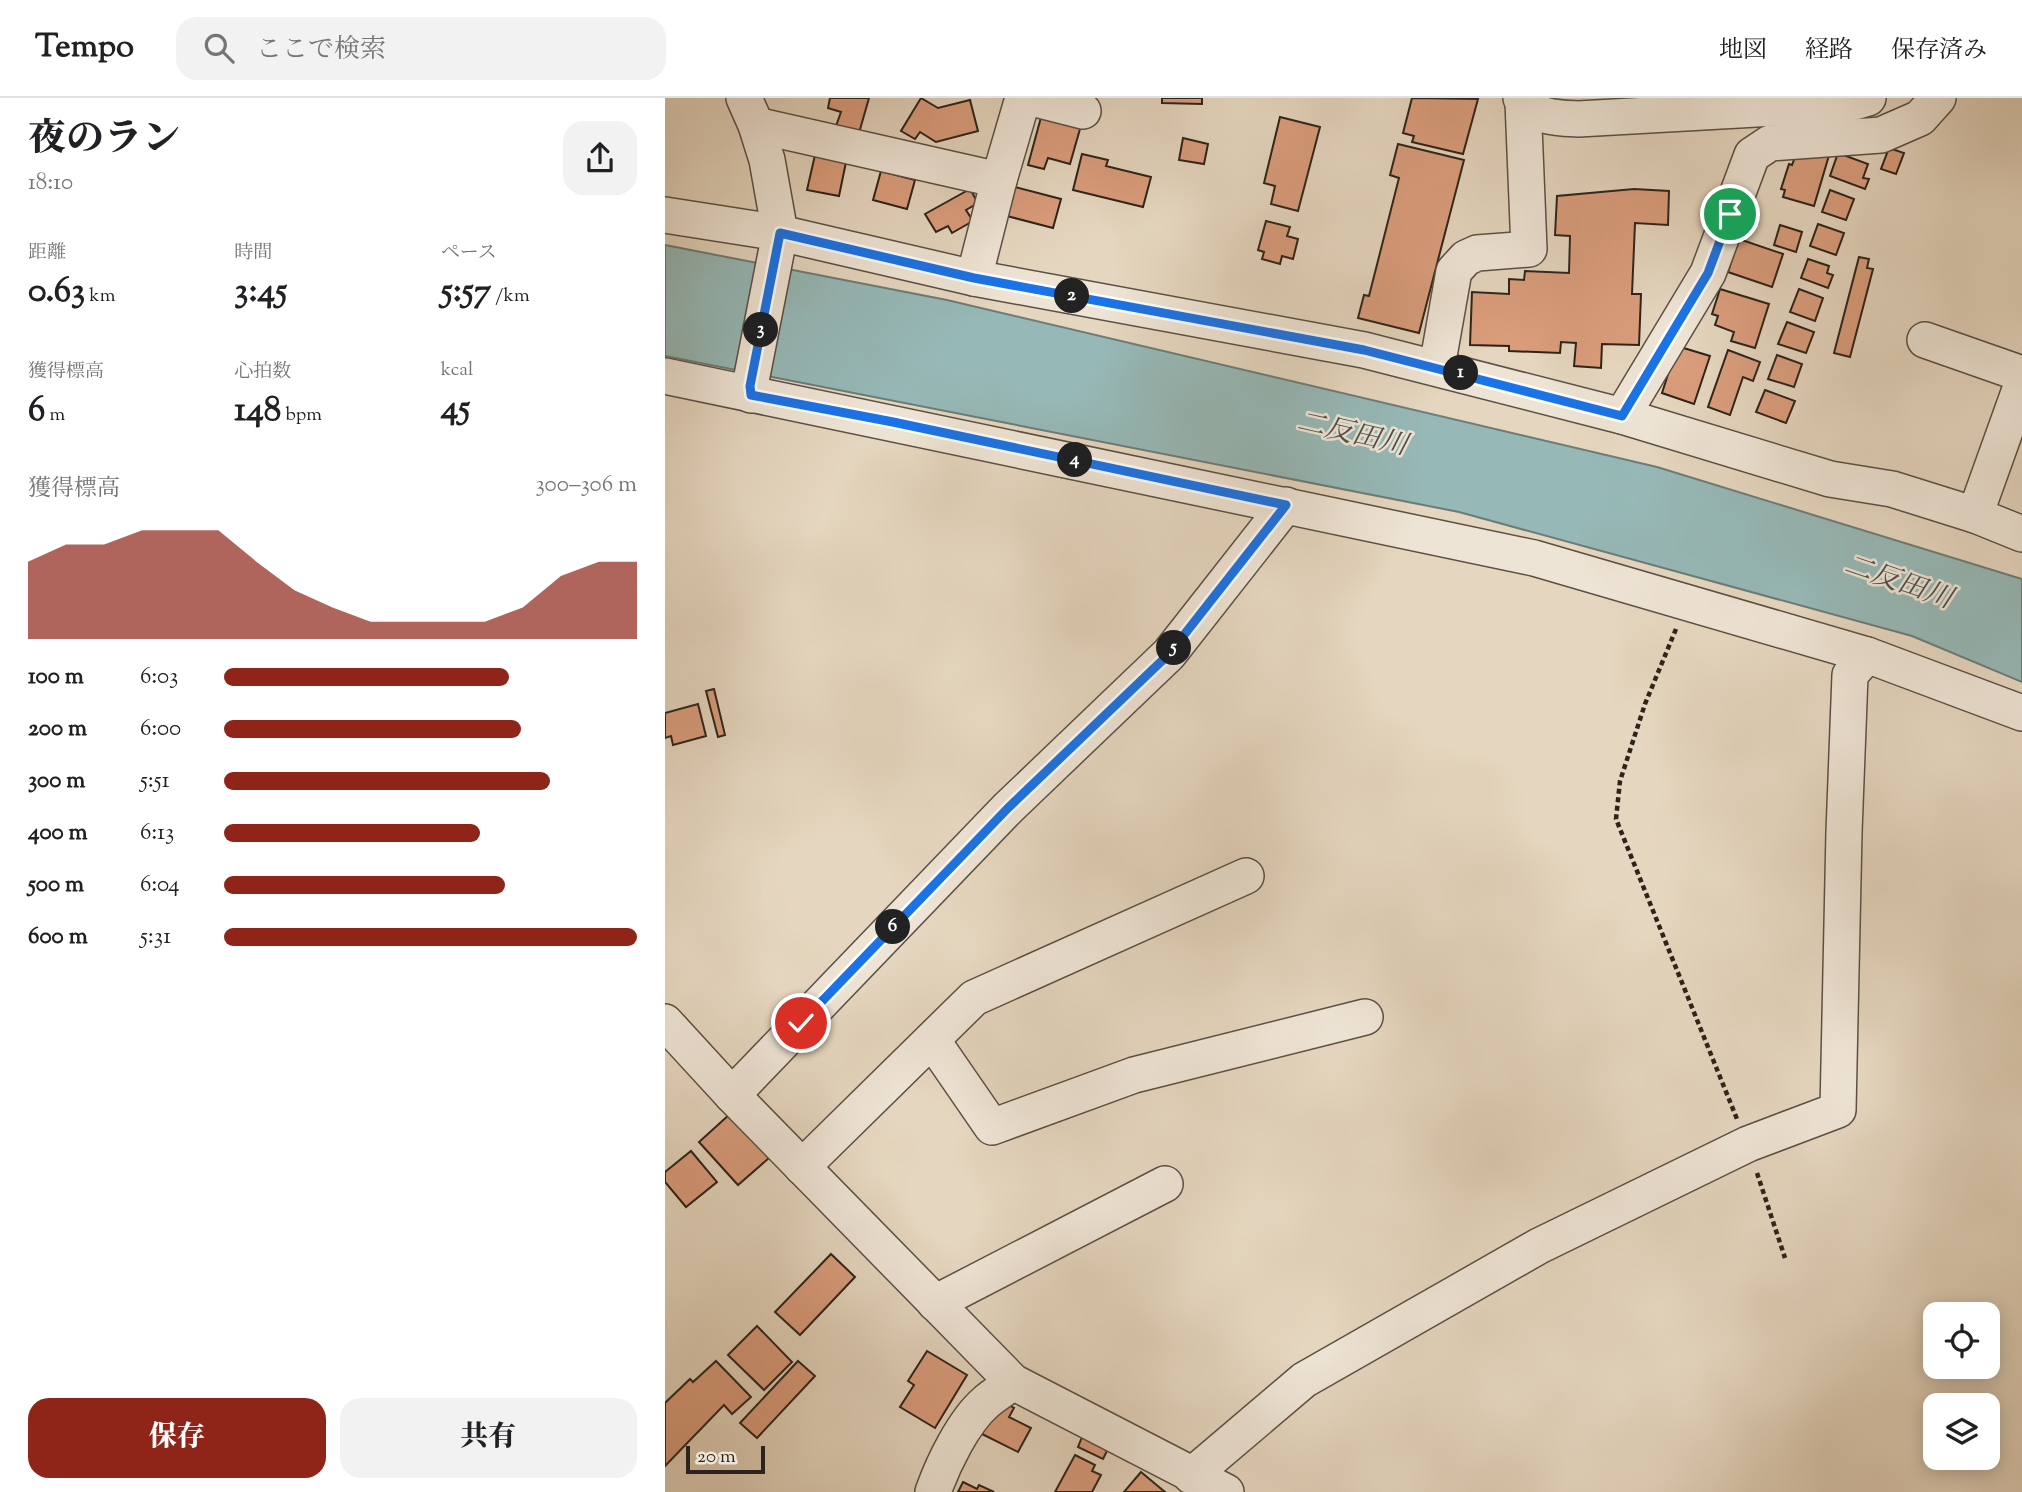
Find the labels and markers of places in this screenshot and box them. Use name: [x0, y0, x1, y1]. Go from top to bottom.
pin: [1700, 184, 1760, 244]
pin: 2: [1055, 278, 1089, 314]
pin: 3: [743, 313, 779, 348]
pin: 1: [1443, 356, 1479, 390]
pin: 4: [1057, 442, 1093, 478]
pin: 5: [1156, 630, 1191, 666]
pin: 6: [875, 910, 911, 944]
pin: [771, 993, 831, 1053]

